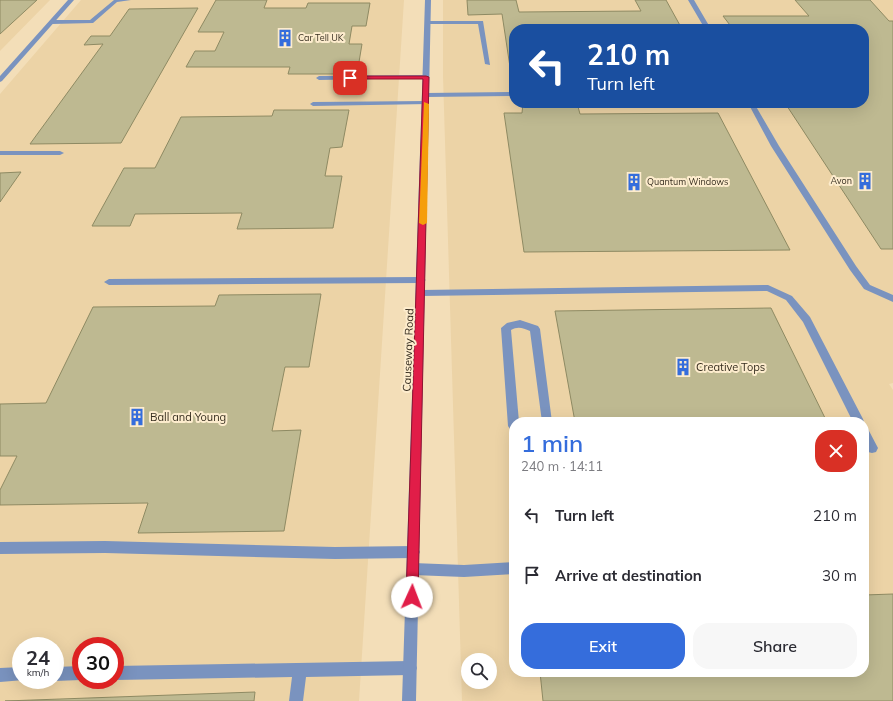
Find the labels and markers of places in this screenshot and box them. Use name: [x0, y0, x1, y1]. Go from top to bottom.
building icon: Car Tell UK: [275, 28, 295, 48]
place label: Car Tell UK: [298, 32, 344, 43]
pin: [333, 61, 367, 95]
building icon: Avon: [855, 171, 875, 191]
building icon: Quantum Windows: [624, 172, 644, 192]
place label: Avon: [830, 175, 852, 186]
place label: Quantum Windows: [647, 176, 729, 187]
building icon: Creative Tops: [673, 357, 693, 377]
place label: Creative Tops: [696, 360, 765, 374]
building icon: Ball and Young: [127, 407, 147, 427]
place label: Ball and Young: [150, 410, 226, 424]

